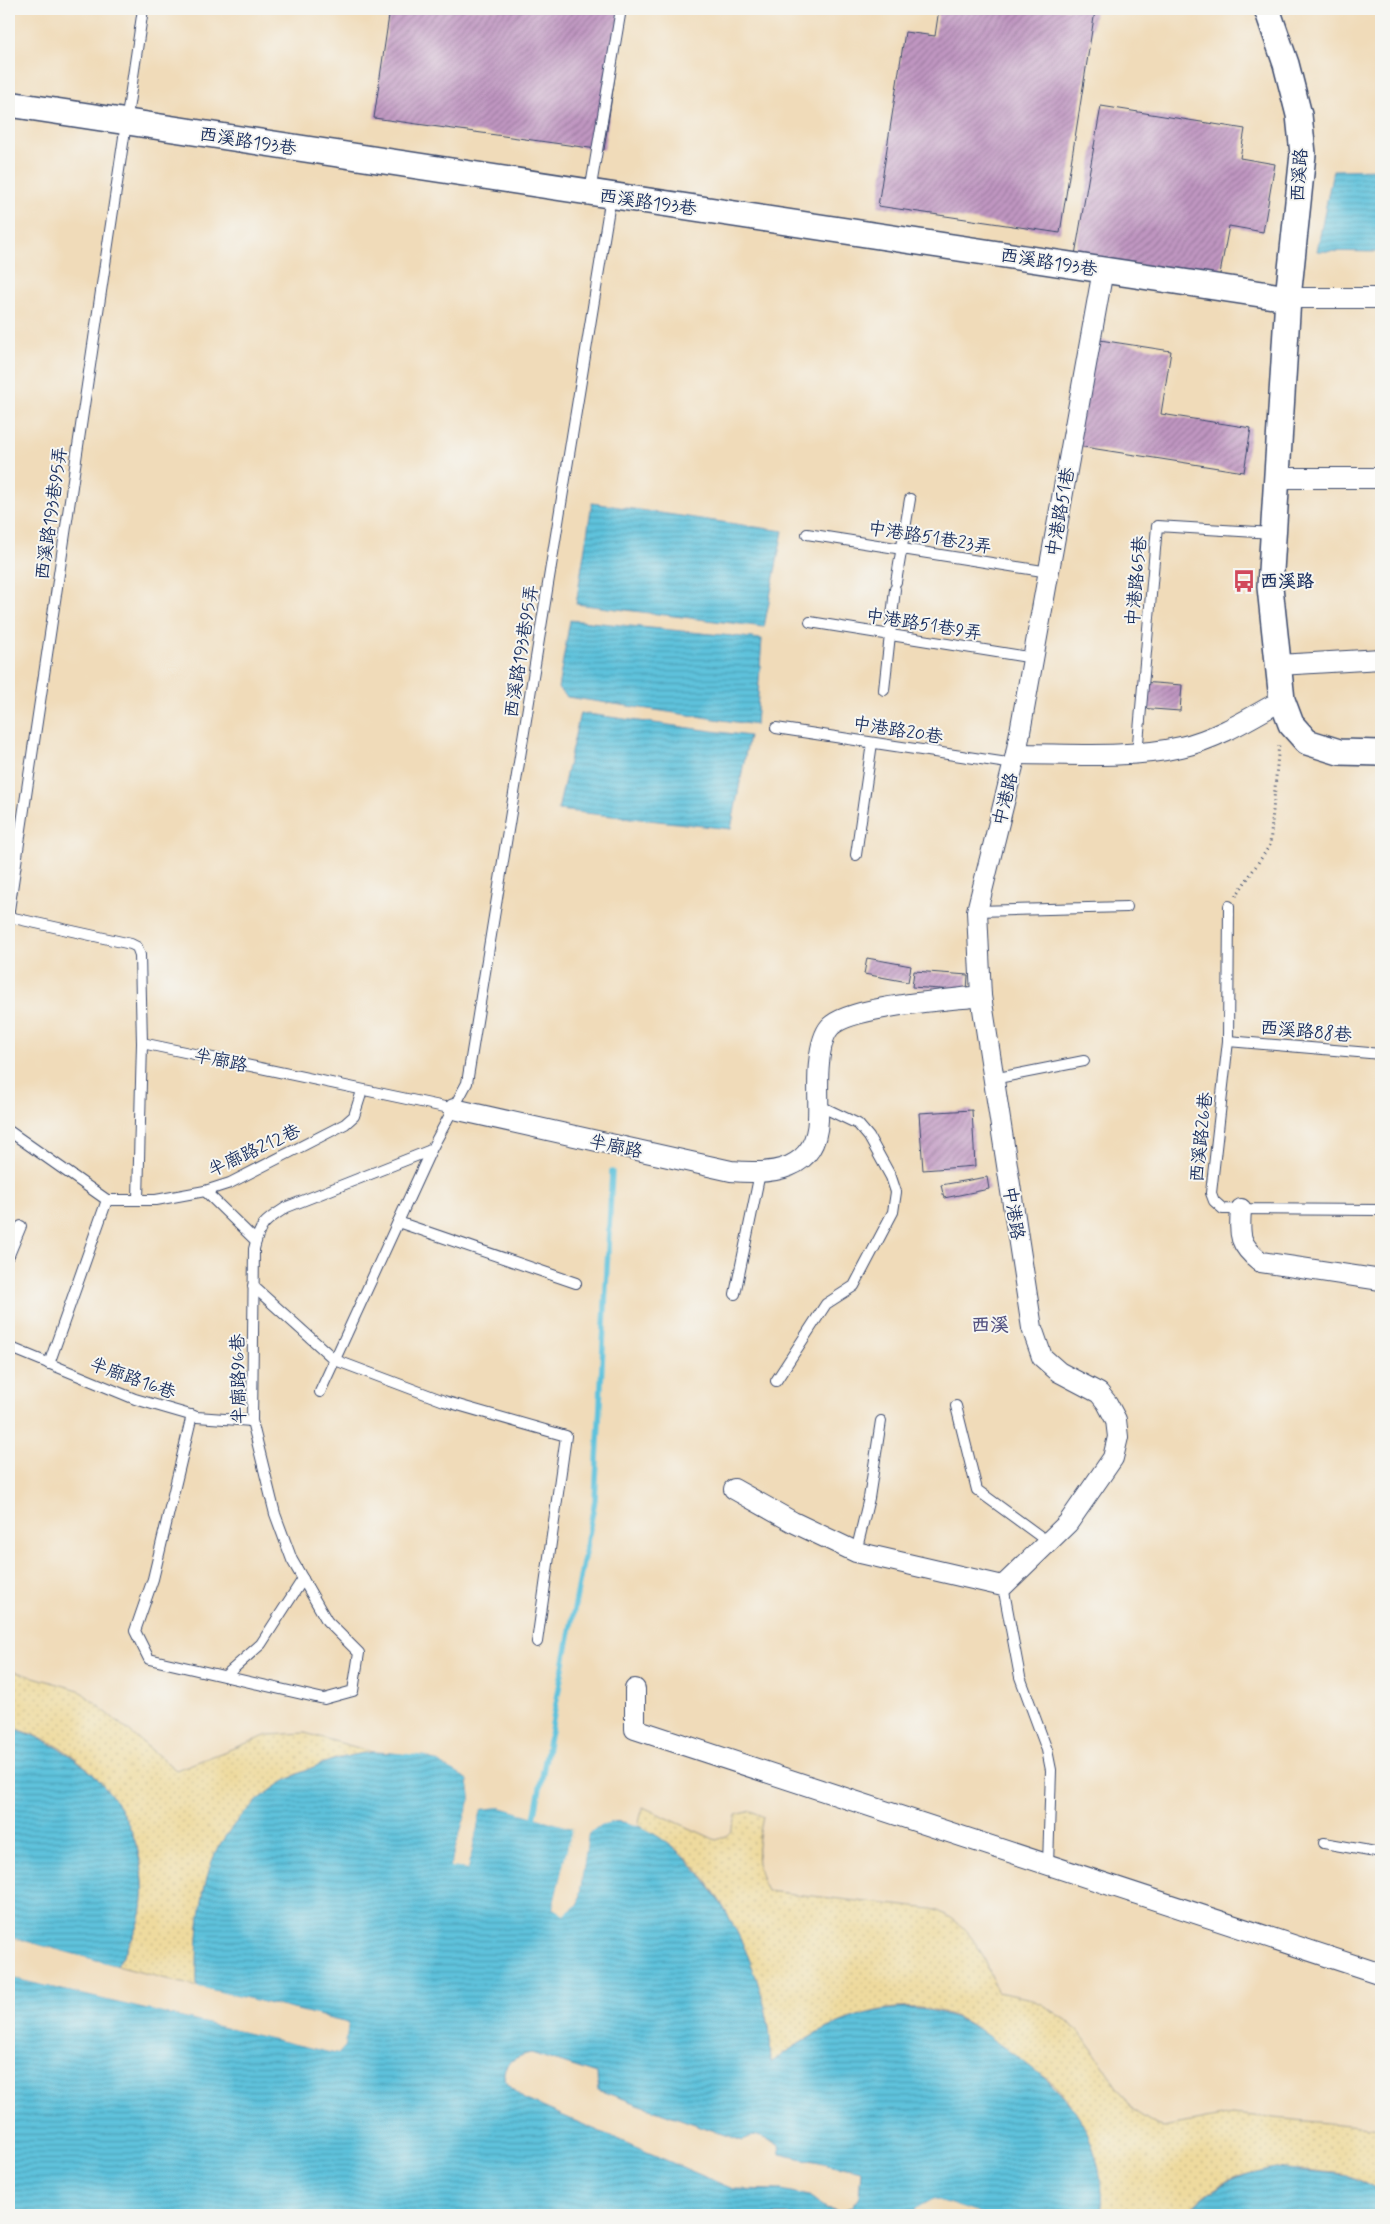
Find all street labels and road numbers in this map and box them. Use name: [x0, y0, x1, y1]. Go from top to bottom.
street label: 西溪路193巷: [198, 122, 298, 162]
street label: 西溪路: [1286, 147, 1314, 203]
street label: 西溪路193巷: [598, 184, 698, 222]
street label: 西溪路193巷: [999, 243, 1099, 283]
street label: 西溪路193巷95弄: [31, 445, 73, 581]
street label: 中港路51巷: [1041, 466, 1081, 559]
street label: 中港路51巷23弄: [866, 516, 993, 560]
street label: 中港路65巷: [1121, 535, 1153, 627]
street label: 西溪路193巷95弄: [500, 583, 544, 719]
street label: 中港路51巷9弄: [864, 604, 984, 646]
street label: 中港路20巷: [851, 712, 945, 750]
street label: 中港路: [988, 770, 1024, 828]
street label: 西溪路88巷: [1259, 1016, 1353, 1048]
street label: 半廍路: [192, 1044, 250, 1078]
street label: 西溪路26巷: [1185, 1091, 1219, 1184]
street label: 半廍路212巷: [204, 1119, 304, 1183]
street label: 半廍路: [587, 1130, 645, 1164]
street label: 中港路: [997, 1185, 1029, 1242]
street label: 半廍路96巷: [226, 1333, 252, 1425]
street label: 半廍路16巷: [86, 1352, 179, 1406]

